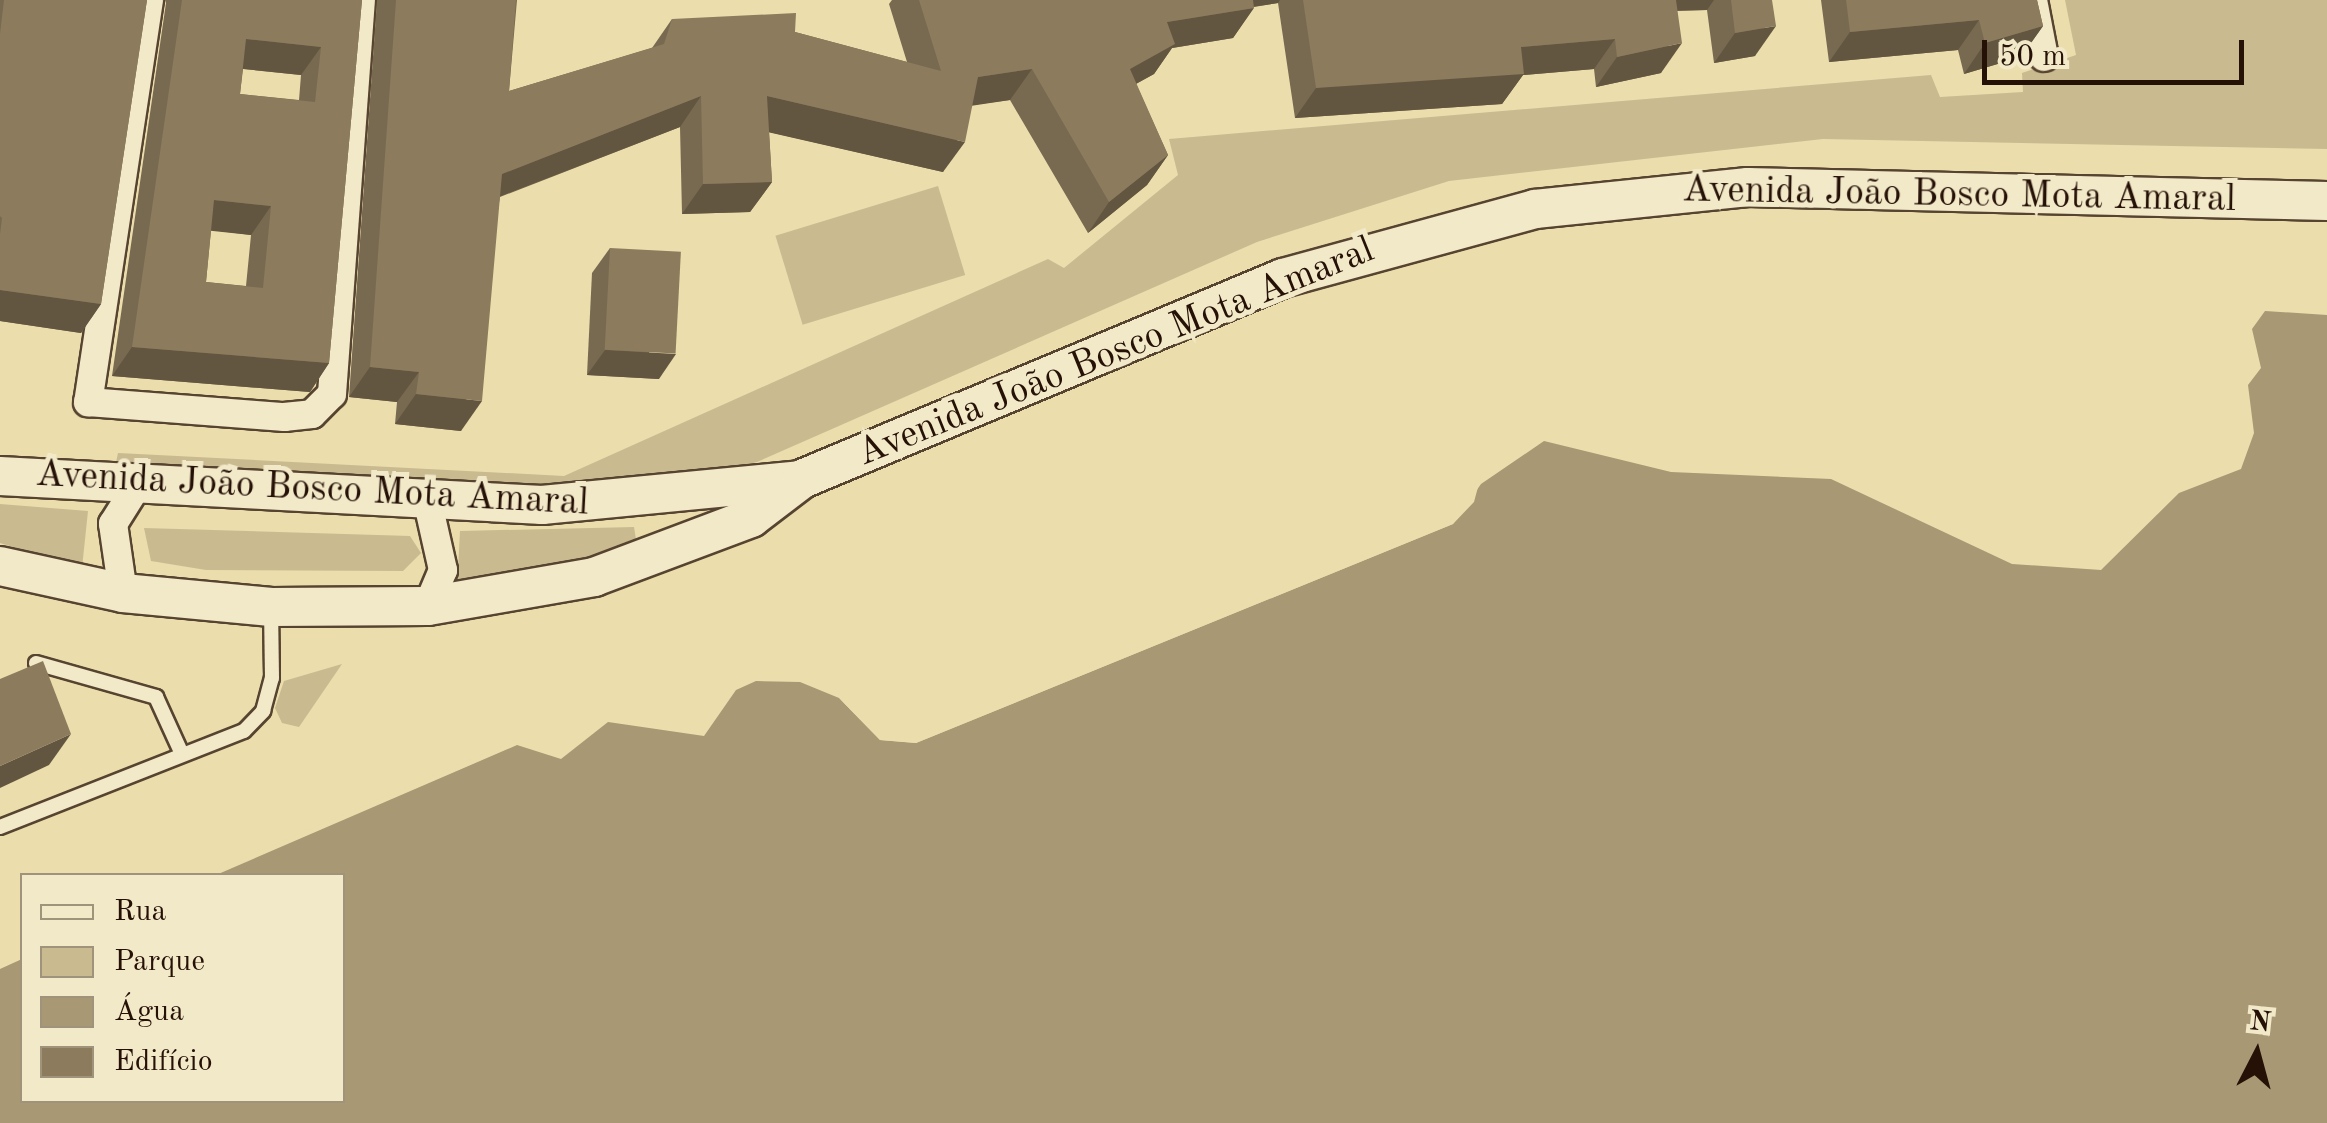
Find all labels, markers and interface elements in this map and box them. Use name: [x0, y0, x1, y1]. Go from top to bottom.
scale bar: [1987, 20, 2250, 82]
text: 50 m: [1999, 42, 2066, 72]
street label: Avenida João Bosco Mota Amaral: [1682, 168, 2236, 224]
street label: Avenida João Bosco Mota Amaral: [851, 228, 1381, 478]
street label: Avenida João Bosco Mota Amaral: [34, 453, 590, 527]
legend: [20, 873, 345, 1103]
text: Rua: [114, 897, 166, 927]
text: Parque: [114, 947, 205, 977]
text: Água: [114, 997, 184, 1027]
north arrow: [2207, 1003, 2307, 1103]
text: N: [2248, 1008, 2272, 1038]
text: Edifício: [114, 1047, 213, 1077]

